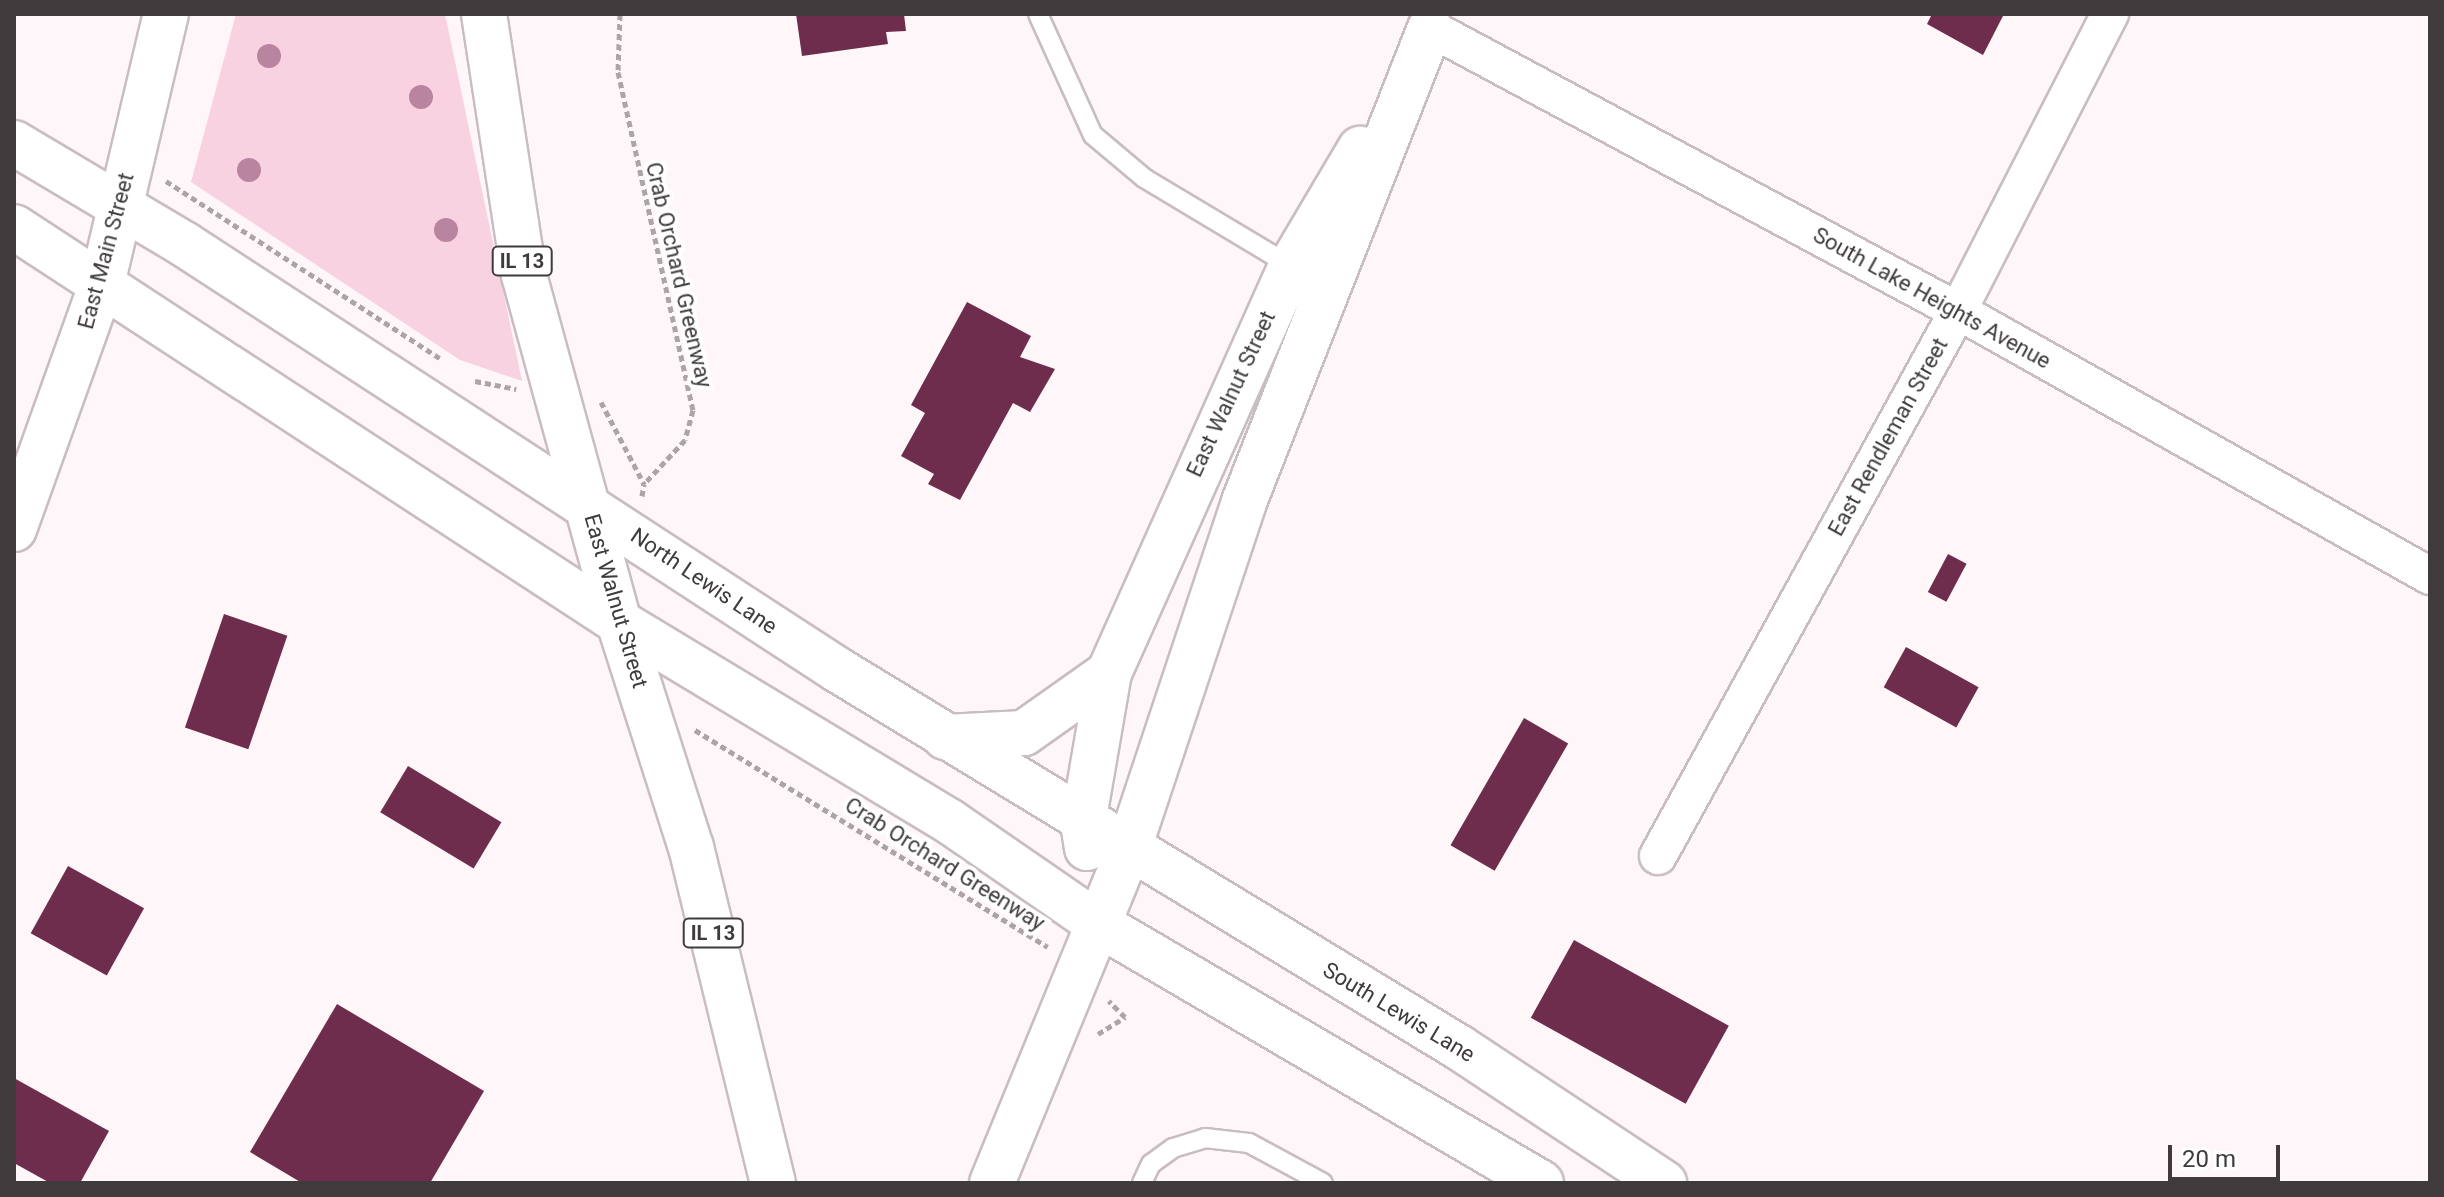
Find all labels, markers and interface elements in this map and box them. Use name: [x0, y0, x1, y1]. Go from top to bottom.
street label: Crab Orchard Greenway: [640, 160, 718, 390]
street label: East Main Street: [72, 170, 140, 332]
street label: South Lake Heights Avenue: [1809, 222, 2055, 374]
road number: IL 13: [490, 245, 554, 277]
street label: East Walnut Street: [1181, 307, 1281, 481]
street label: East Rendleman Street: [1823, 333, 1953, 541]
street label: East Walnut Street: [579, 511, 653, 691]
street label: North Lewis Lane: [626, 522, 782, 640]
street label: Crab Orchard Greenway: [840, 792, 1050, 936]
road number: IL 13: [681, 917, 745, 949]
street label: South Lewis Lane: [1318, 956, 1480, 1068]
scale bar: [2172, 1129, 2284, 1179]
text: 20 m: [2182, 1145, 2236, 1173]

